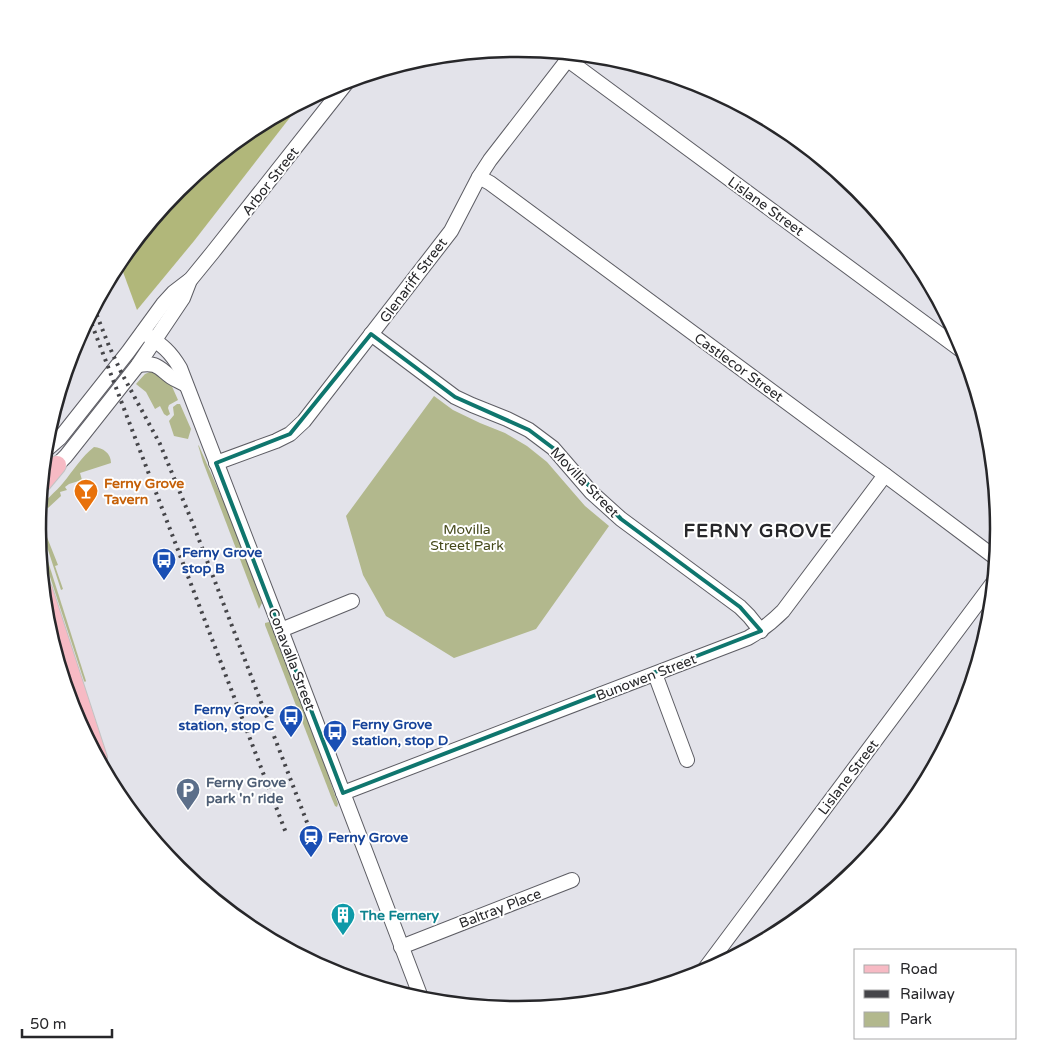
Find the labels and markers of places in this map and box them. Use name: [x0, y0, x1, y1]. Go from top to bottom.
place label: Ferny Grove Tavern: [103, 475, 184, 508]
bar icon: Ferny Grove Tavern: [73, 478, 99, 512]
place label: Ferny Grove stop B: [182, 544, 262, 577]
bus stop icon: Ferny Grove stop B: [151, 547, 177, 581]
place label: Ferny Grove station, stop C: [179, 701, 274, 734]
bus stop icon: Ferny Grove station, stop C: [278, 704, 304, 738]
place label: Ferny Grove station, stop D: [352, 716, 449, 749]
bus stop icon: Ferny Grove station, stop D: [322, 719, 348, 753]
place label: Ferny Grove park 'n' ride: [206, 774, 286, 807]
parking icon: Ferny Grove park 'n' ride: [175, 777, 201, 811]
station icon: Ferny Grove: [298, 824, 324, 858]
place label: Ferny Grove: [328, 829, 408, 846]
building icon: The Fernery: [330, 902, 356, 936]
place label: The Fernery: [359, 907, 440, 924]

